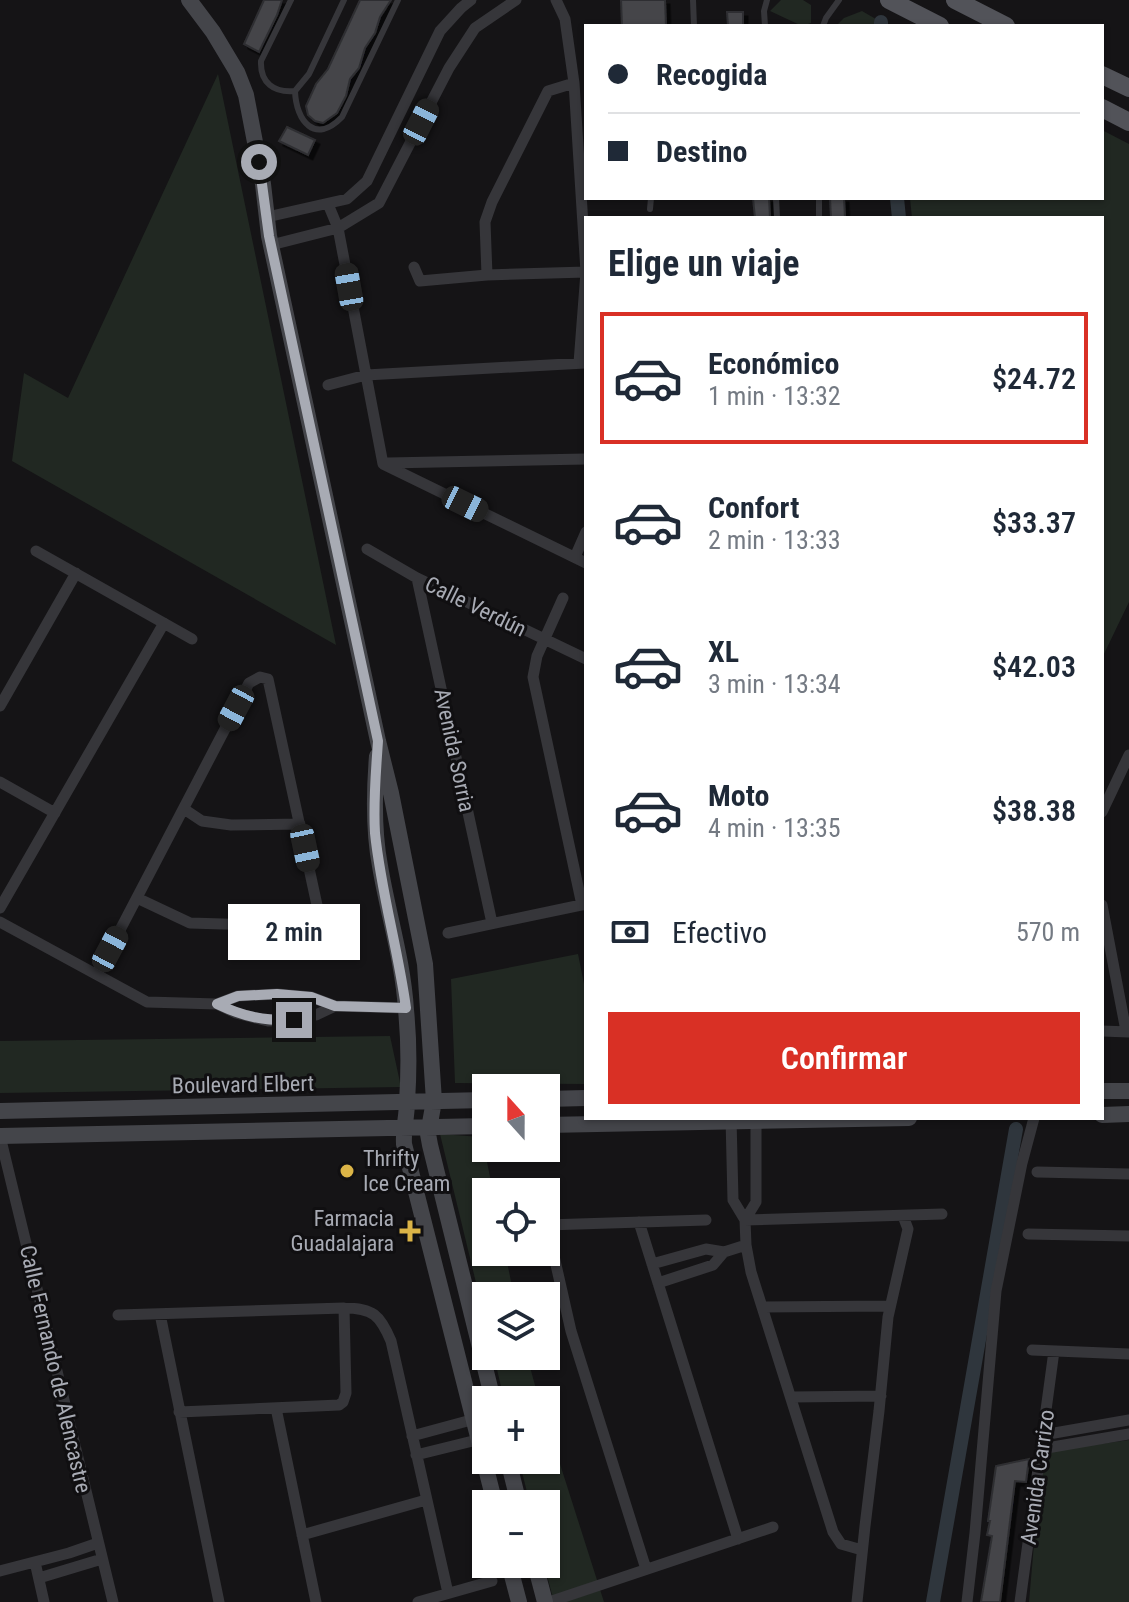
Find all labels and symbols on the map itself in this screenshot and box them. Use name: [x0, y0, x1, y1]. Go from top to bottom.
car: [399, 95, 443, 149]
route start: [241, 144, 277, 180]
car: [333, 261, 365, 313]
car: [438, 483, 492, 525]
street label: Calle Verdún: [421, 571, 530, 642]
car: [214, 681, 258, 735]
street label: Avenida Sorria: [429, 686, 480, 814]
car: [288, 822, 322, 874]
callout: 2 min: [228, 904, 360, 960]
car: [88, 922, 132, 976]
route end: [276, 1002, 312, 1038]
street label: Boulevard Elbert: [172, 1071, 314, 1098]
north arrow: [472, 1074, 560, 1162]
place label: Thrifty Ice Cream: [363, 1146, 450, 1196]
marker: Thrifty Ice Cream: [338, 1162, 356, 1180]
place label: Farmacia Guadalajara: [291, 1206, 394, 1256]
marker: Farmacia Guadalajara: [401, 1222, 419, 1240]
street label: Calle Fernando de Alencastre: [15, 1243, 96, 1496]
street label: Avenida Carrizo: [1016, 1408, 1059, 1546]

